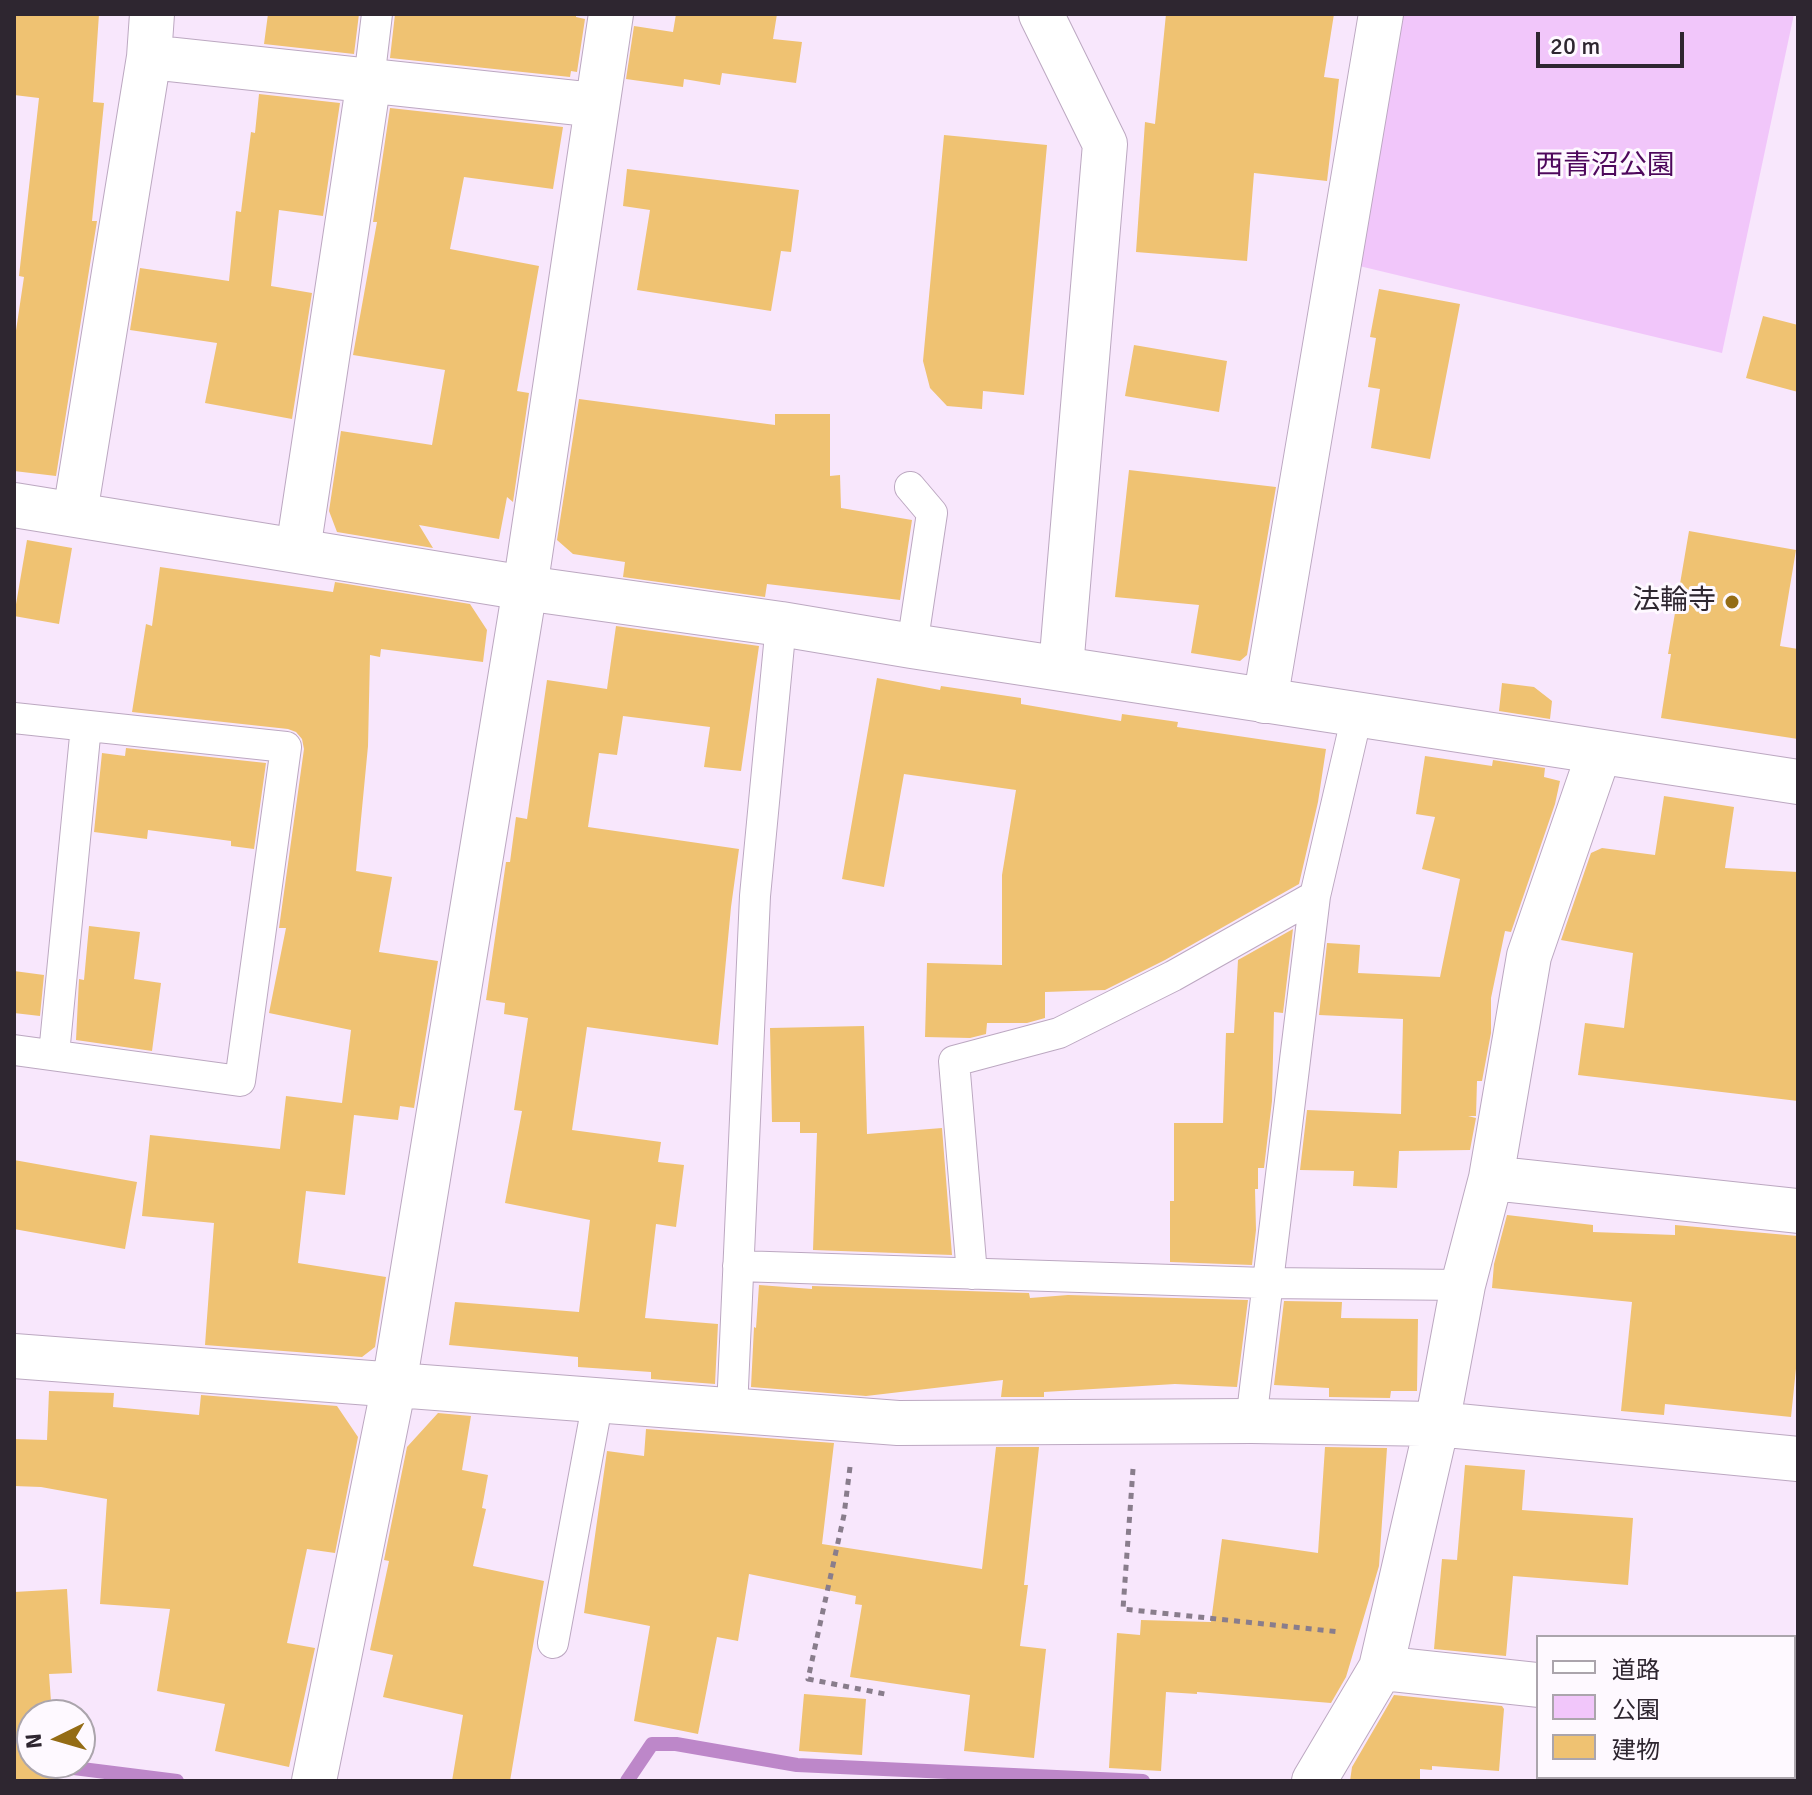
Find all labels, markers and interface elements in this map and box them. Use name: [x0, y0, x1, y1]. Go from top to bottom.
scale bar: [1540, 16, 1688, 66]
text: 20 m: [1550, 31, 1600, 61]
park label: 西青沼公園: [1535, 150, 1675, 184]
place label: 法輪寺: [1632, 585, 1716, 619]
marker: 法輪寺: [1723, 593, 1741, 611]
legend: [1536, 1635, 1796, 1779]
text: 道路: [1612, 1655, 1660, 1685]
text: 公園: [1612, 1695, 1660, 1725]
north arrow: [16, 1699, 96, 1779]
text: N: [19, 1732, 48, 1750]
text: 建物: [1612, 1735, 1660, 1765]

